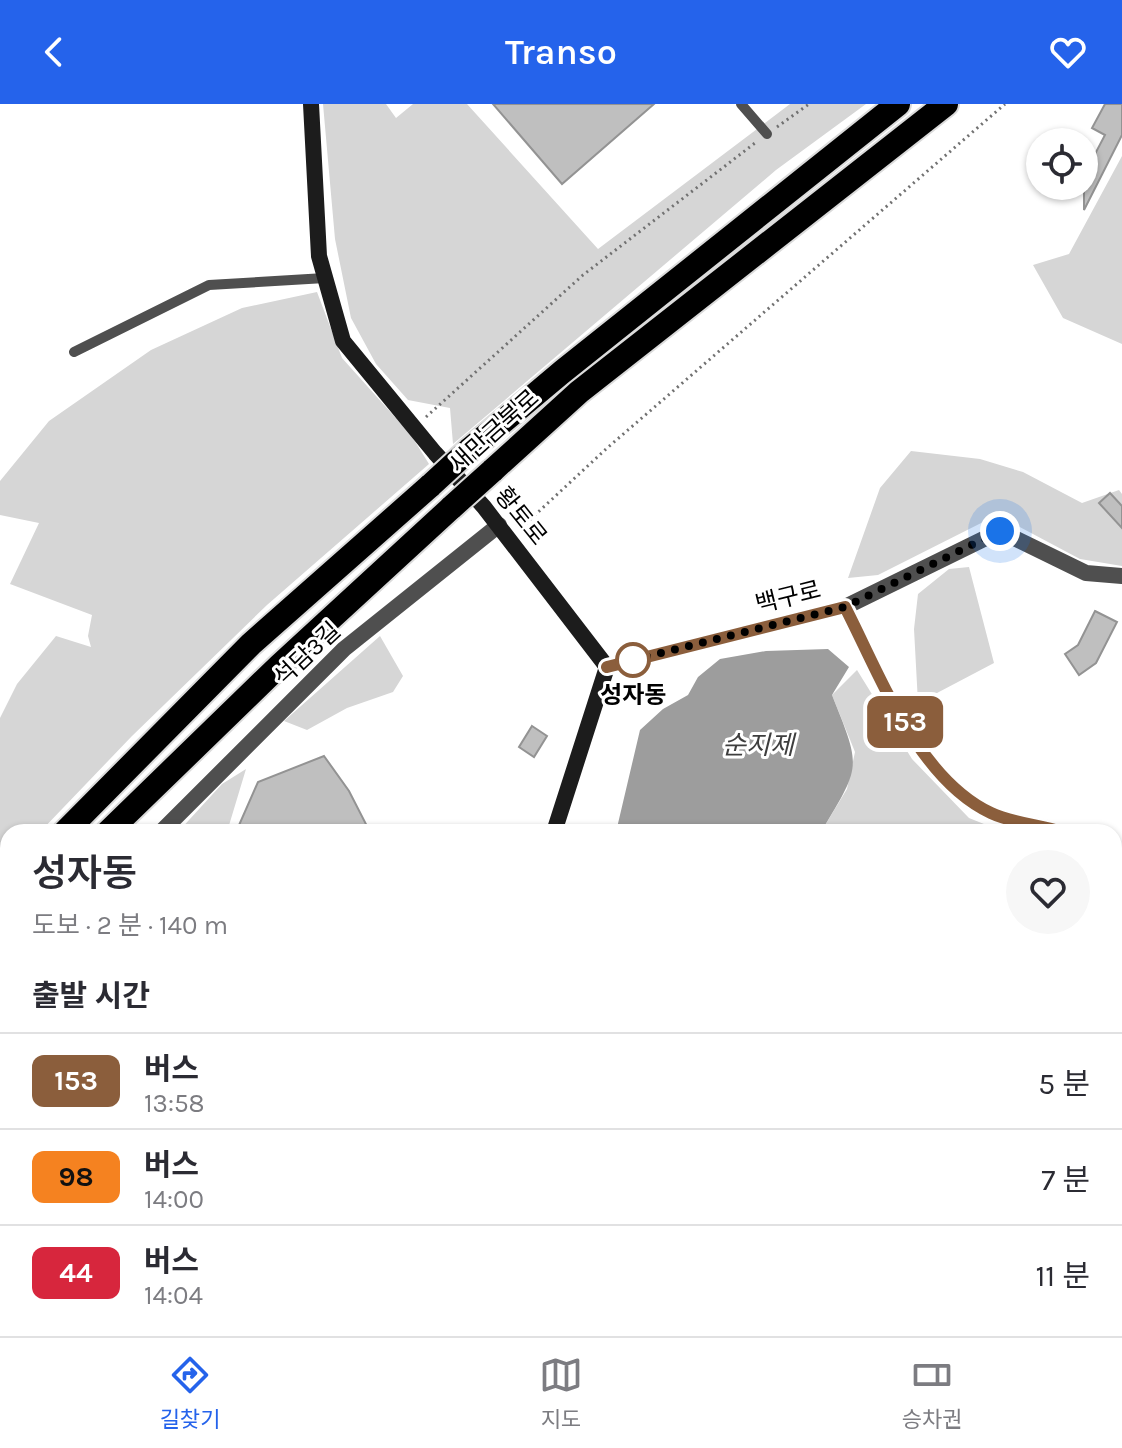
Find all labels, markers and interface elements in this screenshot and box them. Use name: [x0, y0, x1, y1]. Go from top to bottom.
icon: back: [32, 30, 76, 74]
icon: heart: [1046, 30, 1090, 74]
text: Transo: [505, 31, 617, 73]
map controls: [1026, 128, 1098, 200]
button: locate: [1026, 128, 1098, 200]
street label: 새만금북로: [444, 384, 544, 478]
street label: 황토로: [489, 481, 553, 551]
your location: [980, 511, 1020, 551]
street label: 백구로: [752, 575, 824, 619]
street label: 석담3길: [268, 616, 346, 692]
marker: 성자동: [616, 643, 650, 677]
place label: 성자동: [600, 681, 666, 709]
line badge: 153: [859, 696, 951, 748]
text: 153: [883, 705, 927, 738]
water label: 순지제: [722, 730, 797, 761]
button: heart: [1006, 850, 1090, 934]
text: 성자동: [32, 851, 137, 896]
text: 도보 · 2 분 · 140 m: [32, 910, 228, 941]
text: 출발 시간: [32, 978, 150, 1014]
text: 버스: [144, 1051, 199, 1087]
text: 153: [54, 1064, 98, 1097]
text: 5 분: [1038, 1066, 1090, 1102]
text: 13:58: [144, 1088, 205, 1119]
text: 버스: [144, 1147, 199, 1183]
text: 98: [58, 1160, 94, 1193]
text: 7 분: [1041, 1162, 1090, 1198]
text: 14:00: [144, 1184, 204, 1215]
text: 버스: [144, 1243, 199, 1279]
text: 44: [59, 1256, 93, 1289]
text: 11 분: [1035, 1258, 1090, 1294]
text: 14:04: [144, 1280, 203, 1311]
tab: 길찾기: [159, 1353, 220, 1433]
tab: 지도: [539, 1353, 583, 1433]
tab: 승차권: [902, 1353, 963, 1433]

